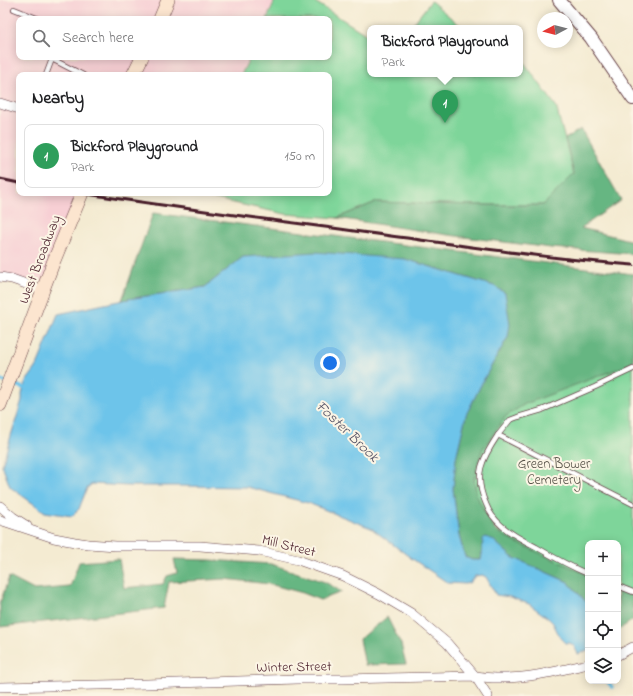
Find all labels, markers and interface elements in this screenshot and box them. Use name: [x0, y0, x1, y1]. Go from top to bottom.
north arrow: [537, 12, 573, 48]
search box: [16, 16, 332, 60]
popup: [367, 25, 523, 77]
icon: search: [30, 27, 52, 49]
text: Search here: [62, 27, 134, 49]
text: Bickford Playground: [381, 31, 509, 53]
text: Park: [381, 53, 405, 72]
text: Nearby: [32, 86, 84, 111]
pin: 1: [432, 90, 458, 123]
text: Bickford Playground: [71, 136, 198, 158]
text: 1: [44, 147, 48, 166]
text: 150 m: [284, 147, 315, 166]
text: Park: [71, 158, 95, 177]
street label: West Broadway: [14, 212, 68, 307]
your location: [320, 353, 340, 373]
water label: Foster Brook: [311, 396, 385, 469]
park label: Green Bower Cemetery: [518, 454, 591, 492]
street label: Mill Street: [260, 530, 318, 563]
map controls: [585, 540, 621, 684]
button: +: [585, 540, 621, 576]
button: −: [585, 576, 621, 612]
button: locate: [585, 612, 621, 648]
button: layers: [585, 648, 621, 684]
street label: Winter Street: [256, 656, 332, 679]

